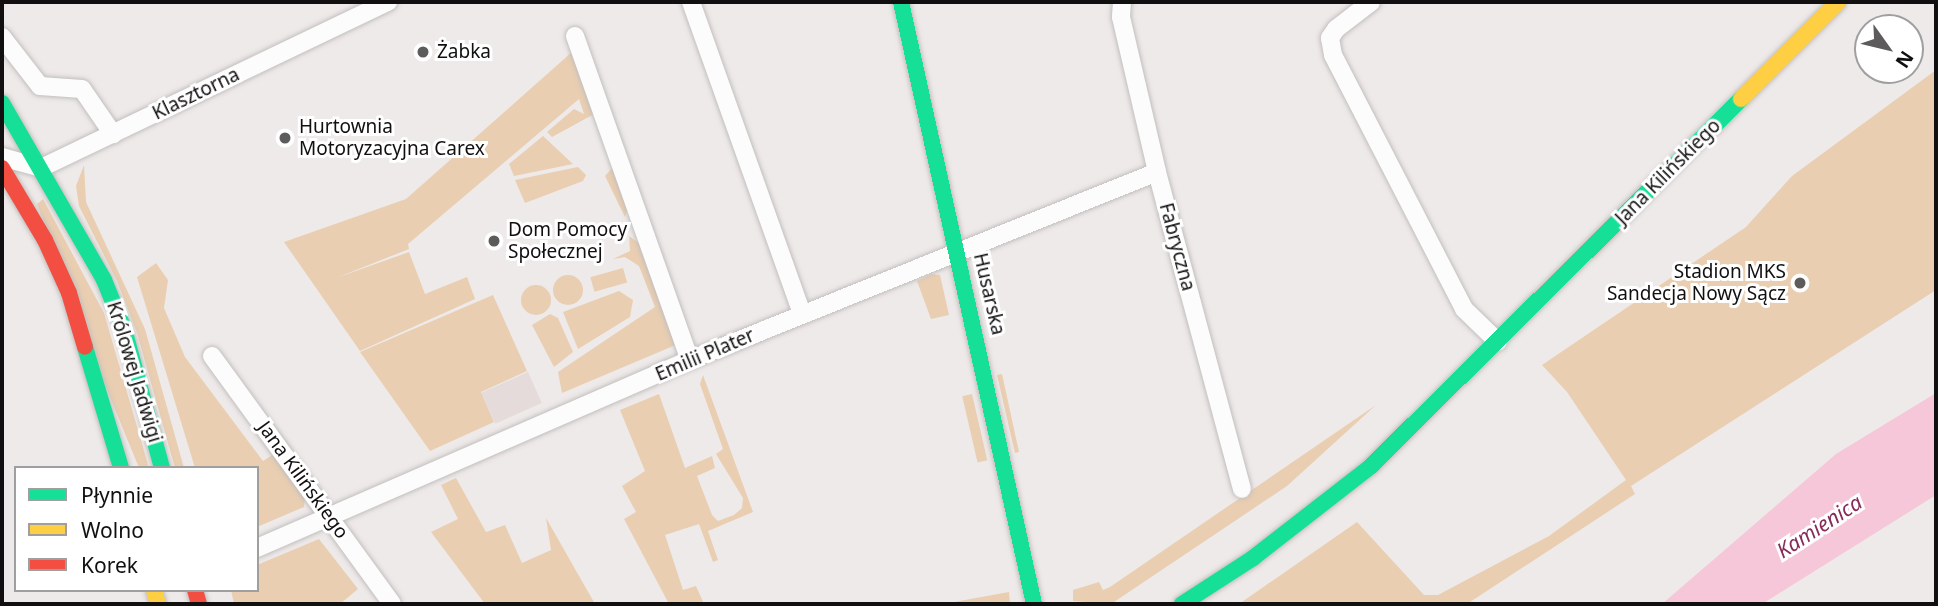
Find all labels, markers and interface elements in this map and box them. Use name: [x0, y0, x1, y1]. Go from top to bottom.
north arrow: [1854, 14, 1924, 84]
place label: Żabka: [437, 41, 491, 63]
marker: Żabka: [415, 44, 431, 60]
text: N: [1890, 46, 1920, 73]
street label: Klasztorna: [149, 63, 243, 125]
street label: Jana Kilińskiego: [1611, 115, 1725, 229]
place label: Hurtownia Motoryzacyjna Carex: [299, 116, 485, 160]
marker: Hurtownia Motoryzacyjna Carex: [277, 130, 293, 146]
street label: Fabryczna: [1154, 200, 1200, 294]
place label: Dom Pomocy Społecznej: [508, 219, 627, 263]
marker: Dom Pomocy Społecznej: [486, 233, 502, 249]
street label: Husarska: [969, 251, 1009, 337]
place label: Stadion MKS Sandecja Nowy Sącz: [1607, 261, 1786, 305]
marker: Stadion MKS Sandecja Nowy Sącz: [1792, 275, 1808, 291]
street label: Królowej Jadwigi: [102, 299, 166, 445]
street label: Emilii Plater: [652, 324, 758, 386]
street label: Jana Kilińskiego: [253, 417, 353, 543]
legend: [14, 466, 259, 592]
text: Płynnie: [81, 481, 153, 509]
water label: Kamienica: [1771, 489, 1867, 563]
text: Wolno: [81, 516, 144, 544]
text: Korek: [81, 551, 138, 579]

